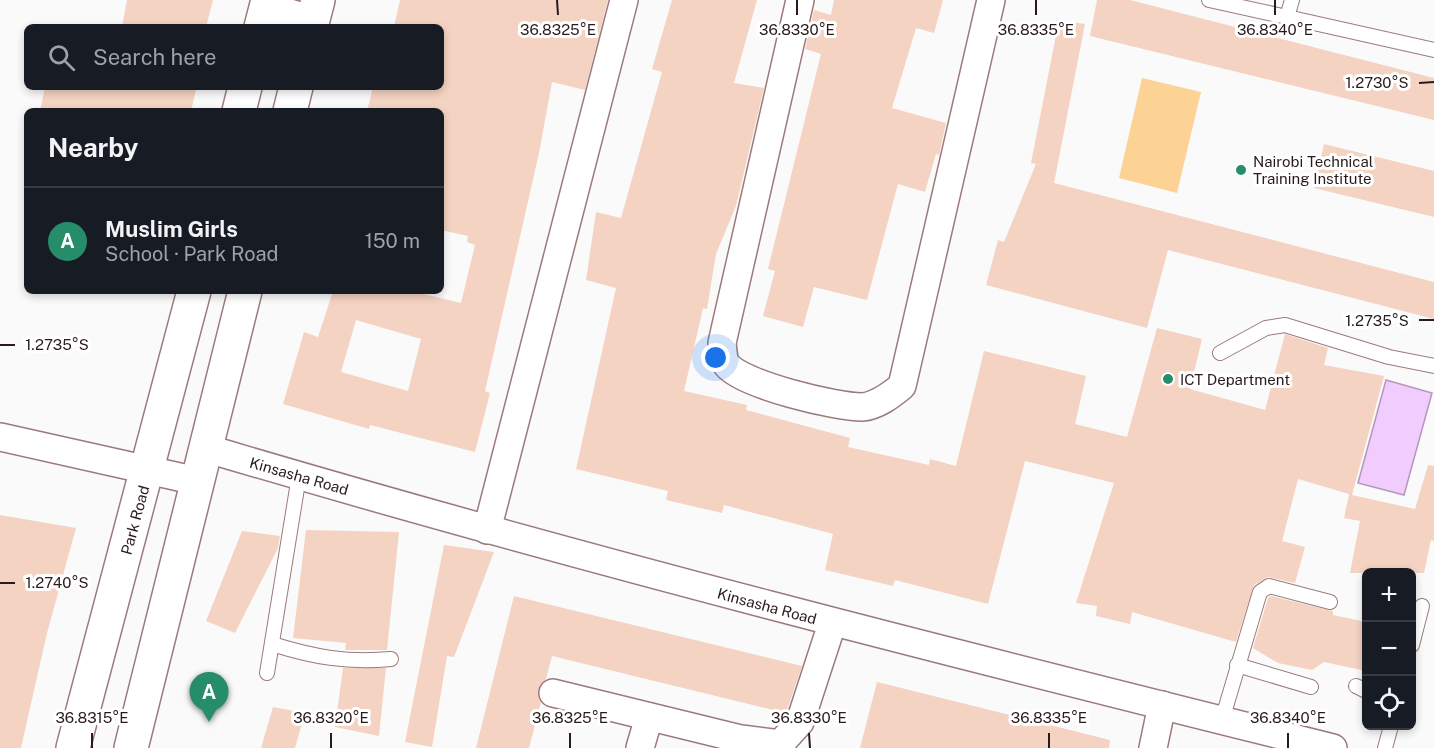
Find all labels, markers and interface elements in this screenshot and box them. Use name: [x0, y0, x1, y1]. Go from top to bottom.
text: 36.8325°E: [520, 21, 596, 38]
text: 36.8330°E: [759, 21, 835, 38]
text: 36.8335°E: [998, 21, 1074, 38]
text: 36.8340°E: [1237, 21, 1313, 38]
search box: [24, 24, 444, 90]
icon: search: [45, 41, 78, 74]
text: Search here: [93, 44, 217, 70]
text: 1.2730°S: [1346, 74, 1408, 91]
text: Nearby: [48, 132, 138, 163]
place label: Nairobi Technical Training Institute: [1253, 153, 1373, 187]
marker: Nairobi Technical Training Institute: [1234, 163, 1248, 177]
text: Muslim Girls: [105, 216, 238, 242]
text: A: [60, 229, 75, 253]
text: 150 m: [365, 229, 420, 253]
text: School · Park Road: [105, 242, 278, 266]
text: 1.2735°S: [1345, 312, 1409, 329]
text: 1.2735°S: [25, 336, 89, 353]
your location: [701, 343, 730, 372]
place label: ICT Department: [1180, 371, 1290, 388]
marker: ICT Department: [1161, 372, 1175, 386]
street label: Kinsasha Road: [248, 454, 350, 498]
street label: Park Road: [118, 483, 152, 557]
map controls: [1362, 568, 1416, 730]
button: +: [1362, 568, 1416, 622]
text: 1.2740°S: [26, 574, 88, 591]
street label: Kinsasha Road: [715, 585, 819, 627]
button: −: [1362, 622, 1416, 676]
pin: A: [190, 672, 228, 722]
button: locate: [1362, 676, 1416, 730]
text: 36.8315°E: [55, 709, 129, 726]
text: 36.8320°E: [293, 709, 369, 726]
text: 36.8325°E: [532, 709, 608, 726]
text: 36.8330°E: [771, 709, 847, 726]
text: 36.8335°E: [1011, 709, 1087, 726]
text: 36.8340°E: [1250, 709, 1326, 726]

